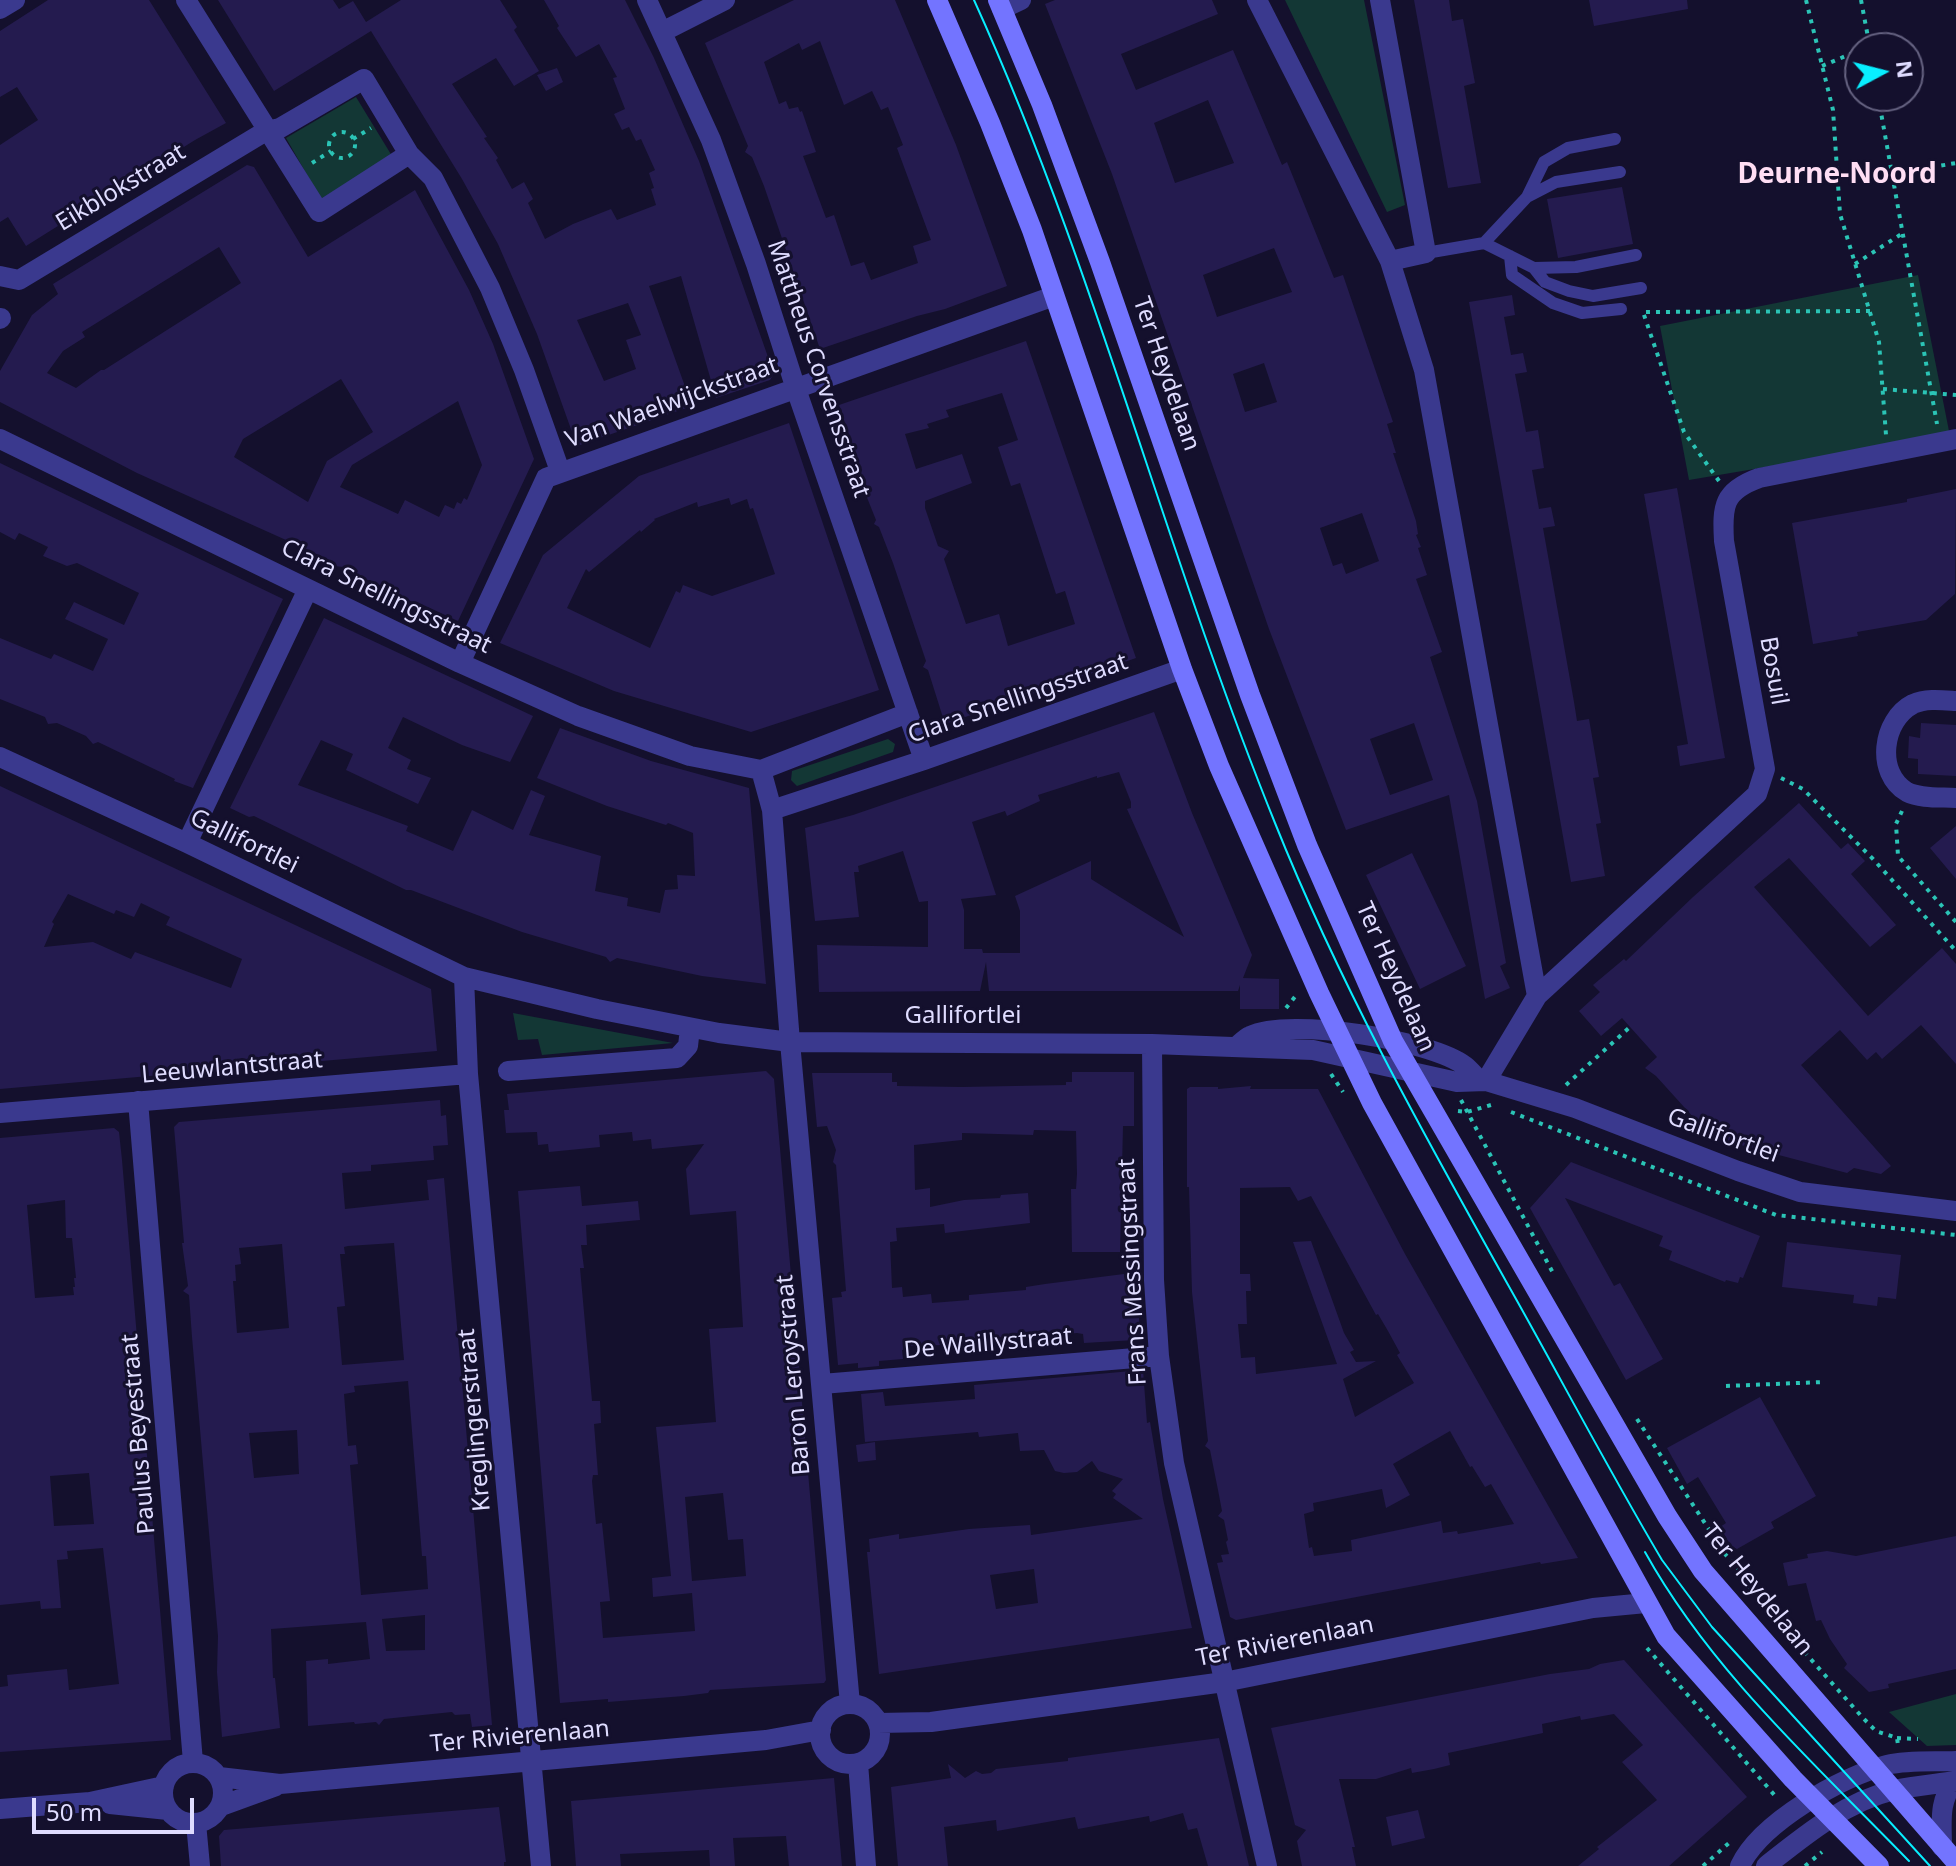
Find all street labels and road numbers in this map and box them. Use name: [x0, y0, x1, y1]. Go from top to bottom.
street label: Eikblokstraat: [51, 138, 191, 238]
street label: Mattheus Corvensstraat: [760, 237, 876, 501]
street label: Ter Heydelaan: [1126, 293, 1206, 455]
street label: Van Waelwijckstraat: [562, 351, 782, 455]
street label: Clara Snellingsstraat: [276, 534, 496, 660]
street label: Bosuil: [1753, 635, 1793, 707]
street label: Clara Snellingsstraat: [904, 648, 1132, 750]
street label: Gallifortlei: [185, 803, 303, 881]
street label: Ter Heydelaan: [1349, 898, 1441, 1056]
street label: Gallifortlei: [905, 1002, 1021, 1030]
street label: Leeuwlantstraat: [140, 1046, 324, 1090]
street label: Gallifortlei: [1663, 1102, 1783, 1170]
street label: Frans Messingstraat: [1113, 1158, 1153, 1386]
street label: Baron Leroystraat: [771, 1274, 817, 1476]
street label: De Waillystraat: [903, 1322, 1073, 1366]
street label: Kreglingerstraat: [453, 1327, 497, 1513]
street label: Paulus Beyestraat: [116, 1333, 162, 1535]
street label: Ter Heydelaan: [1695, 1519, 1819, 1661]
street label: Ter Rivierenlaan: [1194, 1611, 1376, 1673]
street label: Ter Rivierenlaan: [429, 1715, 611, 1759]

